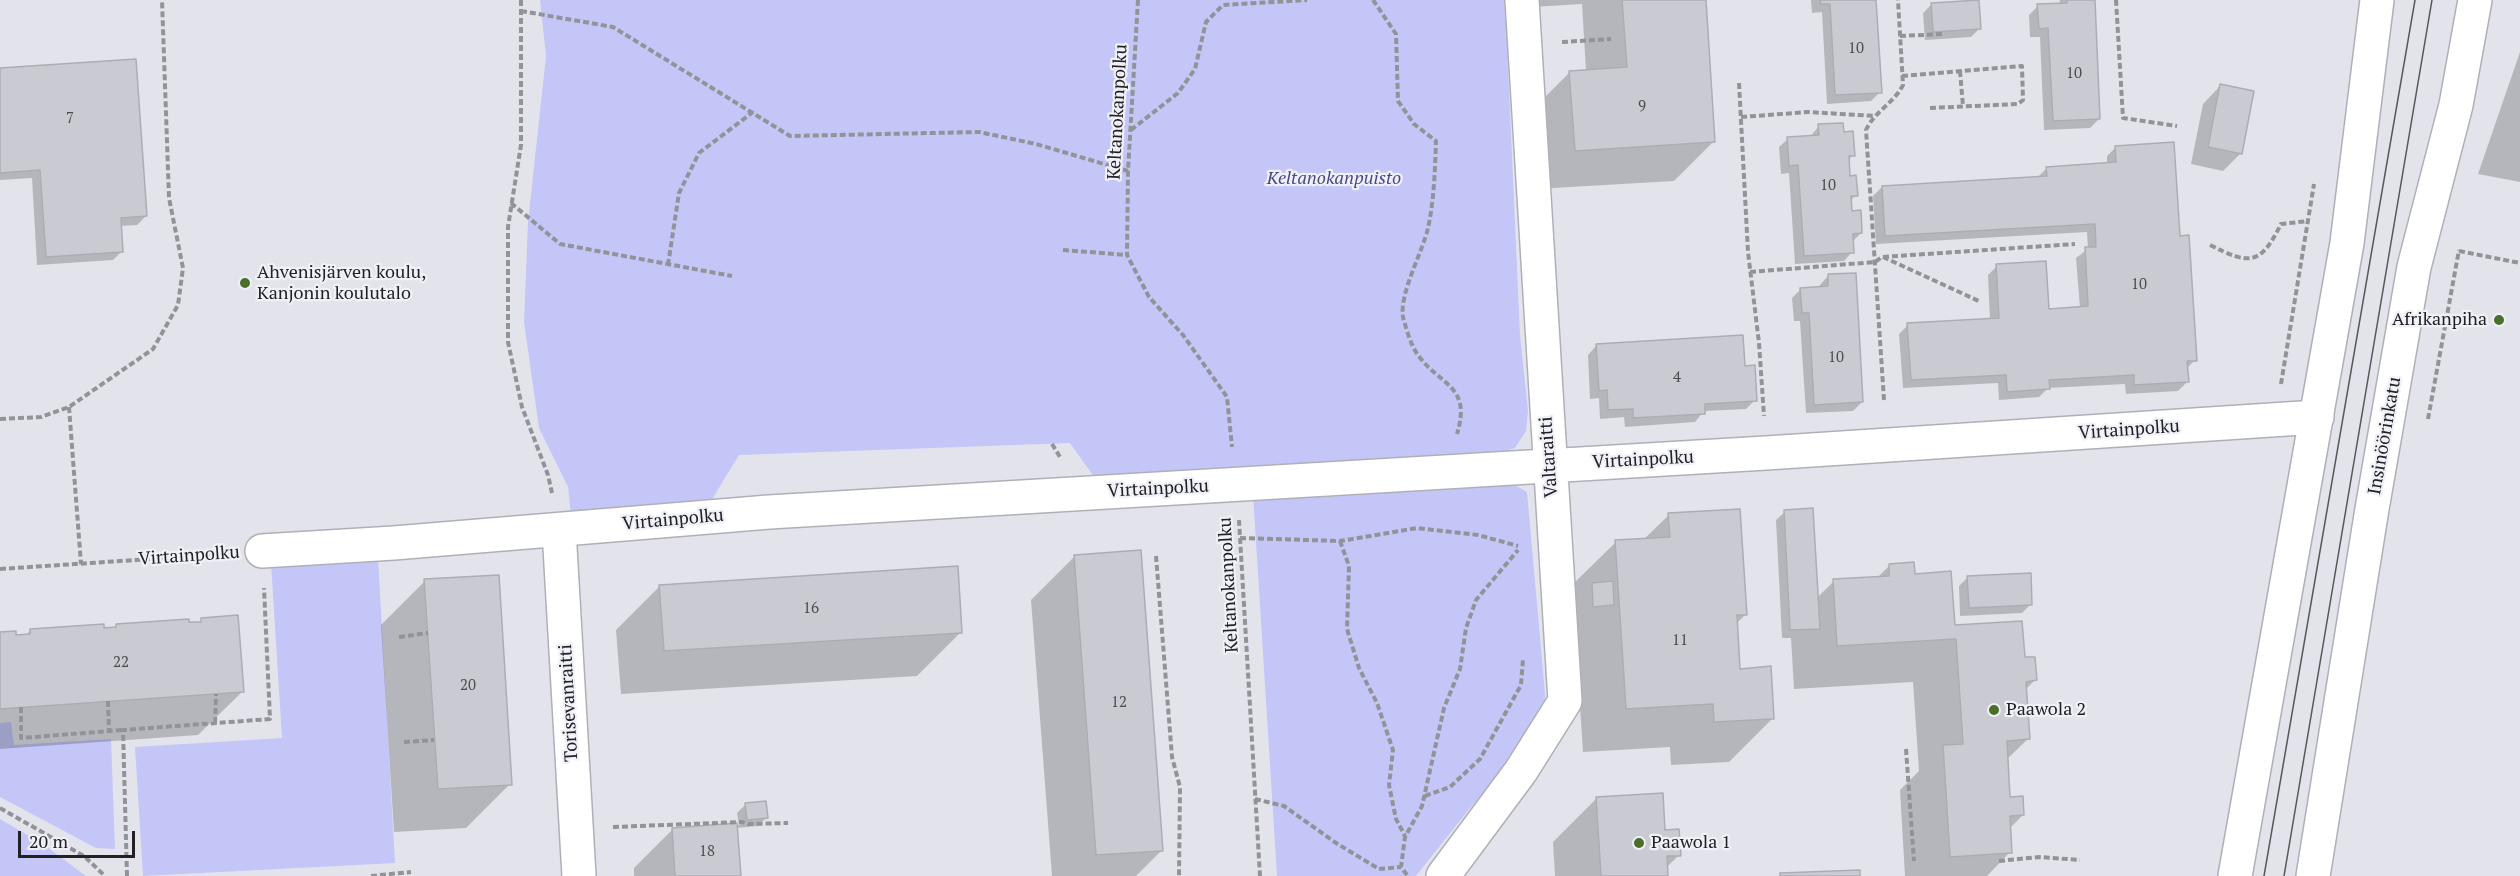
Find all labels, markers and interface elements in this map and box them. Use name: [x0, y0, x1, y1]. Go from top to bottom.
house number: 10: [1848, 40, 1864, 58]
street label: Keltanokanpolku: [1104, 44, 1132, 180]
house number: 10: [2066, 65, 2082, 83]
house number: 9: [1638, 98, 1646, 116]
house number: 7: [66, 110, 74, 128]
park label: Keltanokanpuisto: [1267, 168, 1401, 190]
house number: 10: [1820, 177, 1836, 195]
place label: Ahvenisjärven koulu, Kanjonin koulutalo: [257, 262, 426, 304]
marker: Ahvenisjärven koulu, Kanjonin koulutalo: [238, 276, 252, 290]
house number: 10: [2131, 276, 2147, 294]
place label: Afrikanpiha: [2392, 309, 2487, 331]
marker: Afrikanpiha: [2492, 313, 2506, 327]
house number: 10: [1828, 349, 1844, 367]
house number: 4: [1673, 369, 1681, 387]
street label: Insinöörinkatu: [2364, 375, 2406, 497]
street label: Valtaraitti: [1535, 416, 1563, 498]
street label: Virtainpolku: [2078, 416, 2180, 444]
street label: Virtainpolku: [1592, 447, 1694, 473]
street label: Virtainpolku: [1107, 476, 1209, 502]
street label: Virtainpolku: [621, 505, 725, 535]
street label: Keltanokanpolku: [1215, 517, 1243, 653]
street label: Virtainpolku: [138, 542, 240, 570]
house number: 16: [803, 600, 819, 618]
house number: 11: [1672, 632, 1688, 650]
street label: Torisevanraitti: [555, 644, 583, 762]
house number: 22: [113, 654, 129, 672]
house number: 20: [460, 677, 476, 695]
house number: 12: [1111, 694, 1127, 712]
place label: Paawola 2: [2006, 699, 2086, 721]
marker: Paawola 2: [1987, 703, 2001, 717]
scale bar: [21, 819, 138, 857]
text: 20 m: [29, 829, 68, 853]
place label: Paawola 1: [1651, 832, 1731, 854]
marker: Paawola 1: [1632, 836, 1646, 850]
house number: 18: [699, 843, 715, 861]

